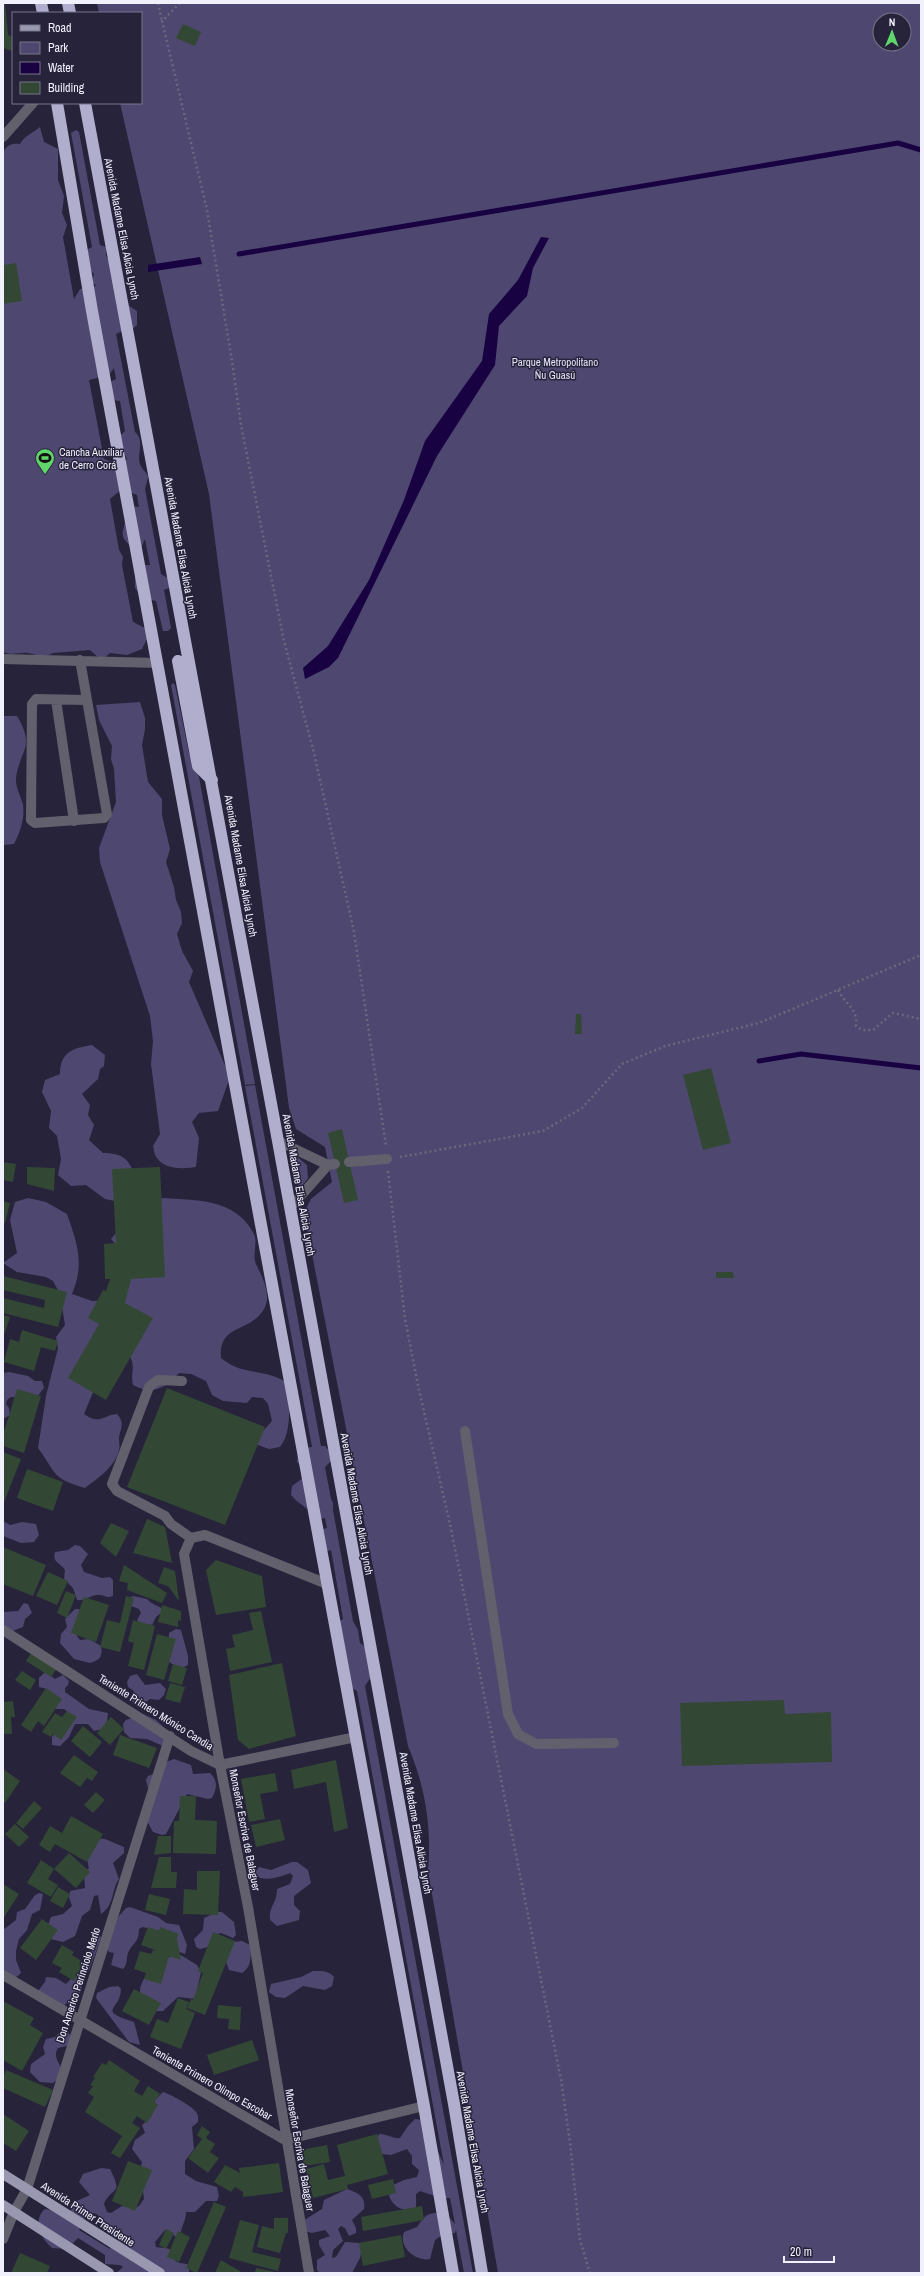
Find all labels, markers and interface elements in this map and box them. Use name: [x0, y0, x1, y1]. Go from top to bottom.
legend: [12, 12, 142, 104]
north arrow: [872, 12, 912, 52]
text: N: [889, 15, 896, 29]
text: Road: [48, 20, 72, 36]
text: Park: [48, 40, 68, 56]
text: Water: [48, 60, 75, 76]
text: Building: [48, 80, 85, 96]
street label: Avenida Madame Elisa Alicia Lynch: [101, 156, 143, 301]
park label: Parque Metropolitano Ñu Guasú: [512, 355, 598, 382]
place label: Cancha Auxiliar de Cerro Corá: [59, 445, 123, 472]
sports icon: Cancha Auxiliar de Cerro Corá: [34, 447, 56, 475]
street label: Avenida Madame Elisa Alicia Lynch: [161, 475, 200, 620]
street label: Avenida Madame Elisa Alicia Lynch: [221, 793, 260, 938]
street label: Avenida Madame Elisa Alicia Lynch: [279, 1112, 318, 1257]
street label: Avenida Madame Elisa Alicia Lynch: [337, 1431, 376, 1576]
street label: Teniente Primero Mónico Candia: [96, 1671, 216, 1753]
street label: Avenida Madame Elisa Alicia Lynch: [396, 1750, 435, 1895]
street label: Monseñor Escriva de Balaguer: [226, 1768, 264, 1892]
street label: Don Americo Perinciolo Merlo: [53, 1926, 103, 2044]
street label: Teniente Primero Olimpo Escobar: [149, 2043, 275, 2123]
street label: Avenida Madame Elisa Alicia Lynch: [453, 2069, 492, 2214]
street label: Monseñor Escriva de Balaguer: [282, 2088, 318, 2212]
street label: Avenida Primer Presidente: [38, 2178, 137, 2249]
scale bar: [784, 2238, 834, 2264]
text: 20 m: [790, 2244, 812, 2260]

